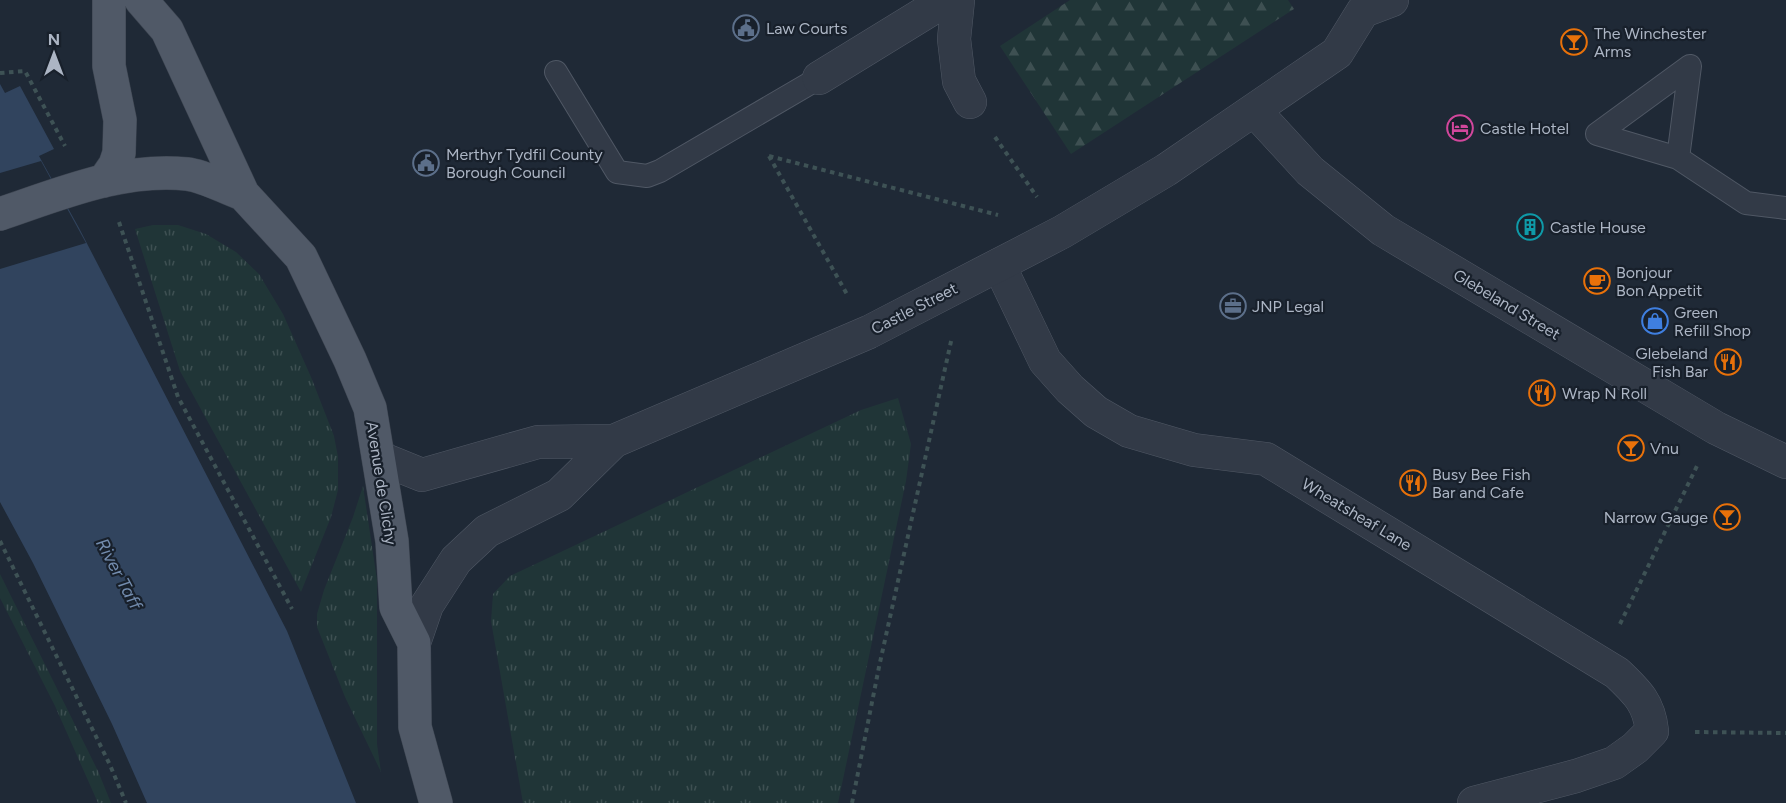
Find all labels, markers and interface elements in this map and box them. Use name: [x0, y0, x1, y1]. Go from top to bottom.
public building icon: Law Courts: [731, 13, 761, 43]
place label: Law Courts: [766, 19, 848, 38]
north arrow: [24, 24, 84, 84]
place label: The Winchester Arms: [1594, 24, 1707, 61]
bar icon: The Winchester Arms: [1559, 27, 1589, 57]
text: N: [48, 30, 60, 49]
hotel icon: Castle Hotel: [1445, 113, 1475, 143]
place label: Castle Hotel: [1480, 119, 1569, 138]
place label: Merthyr Tydfil County Borough Council: [446, 145, 603, 182]
public building icon: Merthyr Tydfil County Borough Council: [411, 148, 441, 178]
building icon: Castle House: [1515, 212, 1545, 242]
place label: Castle House: [1550, 218, 1646, 237]
place label: Bonjour Bon Appetit: [1616, 263, 1702, 300]
street label: Glebeland Street: [1450, 265, 1564, 344]
cafe icon: Bonjour Bon Appetit: [1582, 266, 1612, 296]
street label: Castle Street: [868, 279, 961, 338]
office icon: JNP Legal: [1218, 291, 1248, 321]
place label: JNP Legal: [1252, 297, 1324, 316]
place label: Green Refill Shop: [1674, 303, 1751, 340]
shop icon: Green Refill Shop: [1640, 306, 1670, 336]
place label: Glebeland Fish Bar: [1635, 344, 1709, 381]
restaurant icon: Glebeland Fish Bar: [1713, 347, 1743, 377]
restaurant icon: Wrap N Roll: [1527, 378, 1557, 408]
place label: Wrap N Roll: [1562, 384, 1647, 403]
street label: Avenue de Clichy: [362, 420, 401, 547]
bar icon: Vnu: [1616, 433, 1646, 463]
place label: Vnu: [1650, 439, 1679, 458]
place label: Busy Bee Fish Bar and Cafe: [1432, 465, 1531, 502]
restaurant icon: Busy Bee Fish Bar and Cafe: [1398, 468, 1428, 498]
street label: Wheatsheaf Lane: [1298, 474, 1415, 555]
bar icon: Narrow Gauge: [1712, 502, 1742, 532]
place label: Narrow Gauge: [1604, 508, 1708, 527]
water label: River Taff: [91, 535, 148, 615]

